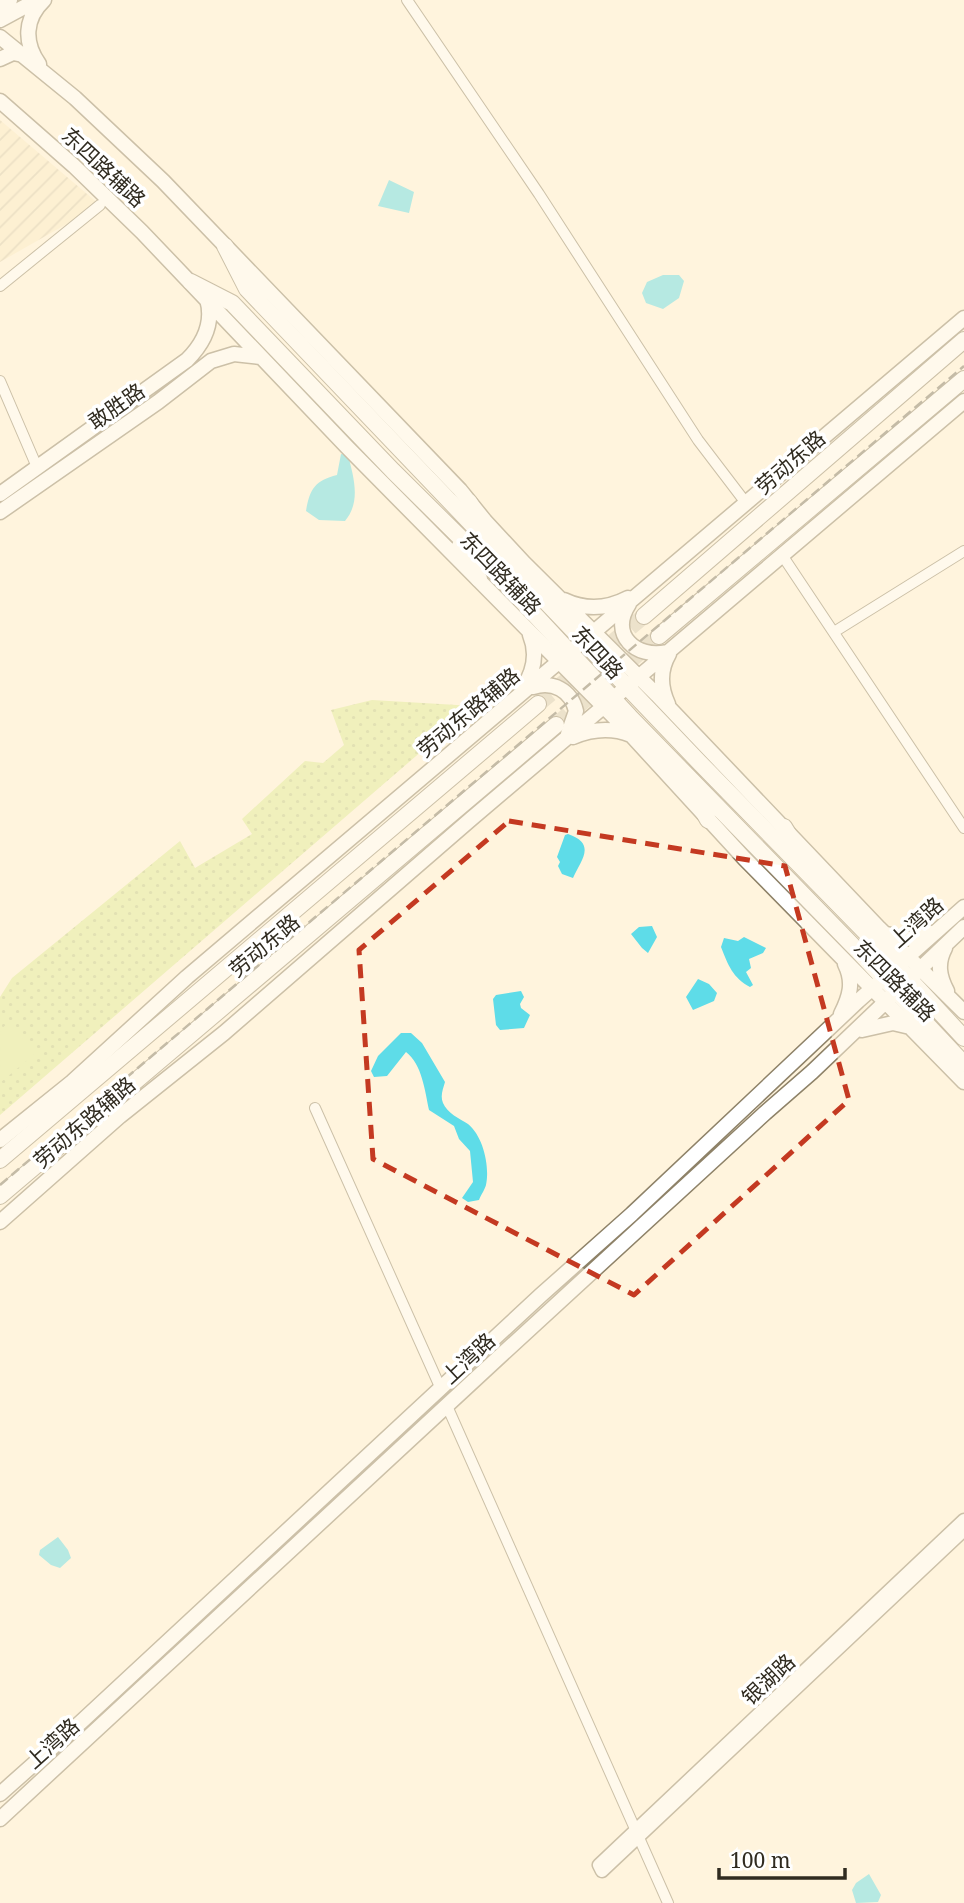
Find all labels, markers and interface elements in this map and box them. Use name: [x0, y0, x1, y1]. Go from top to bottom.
street label: 东四路辅路: [56, 121, 152, 213]
street label: 敢胜路: [82, 376, 150, 436]
street label: 劳动东路: [749, 424, 831, 500]
street label: 东四路辅路: [454, 526, 548, 620]
street label: 东四路: [566, 619, 630, 685]
street label: 劳动东路辅路: [411, 661, 525, 763]
street label: 上湾路: [883, 891, 949, 953]
street label: 劳动东路: [223, 907, 305, 983]
street label: 东四路辅路: [848, 933, 942, 1027]
street label: 劳动东路辅路: [27, 1070, 141, 1174]
street label: 上湾路: [435, 1326, 501, 1390]
street label: 银湖路: [735, 1647, 801, 1711]
street label: 上湾路: [19, 1712, 85, 1774]
scale bar: [719, 1836, 845, 1880]
text: 100 m: [730, 1846, 791, 1874]

